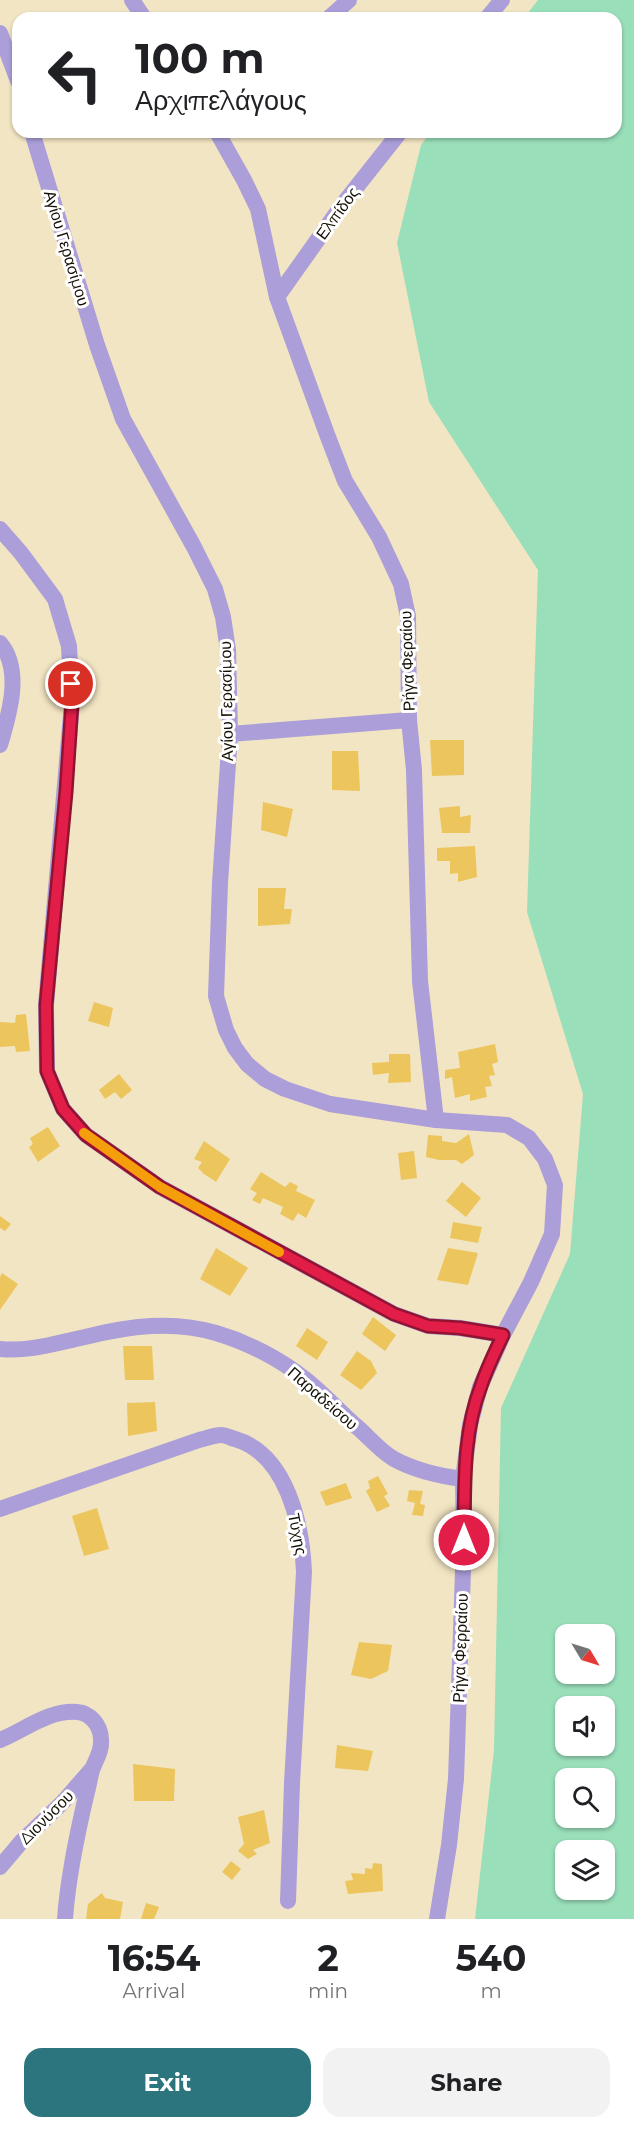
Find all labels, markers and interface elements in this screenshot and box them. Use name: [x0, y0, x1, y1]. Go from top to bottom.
text: 100 m: [135, 32, 264, 84]
icon: left: [36, 36, 114, 114]
text: Αρχιπελάγους: [135, 84, 307, 117]
street label: Ελπίδος: [312, 183, 363, 243]
street label: Αγίου Γερασίμου: [40, 188, 93, 308]
street label: Ρήγα Φεραίου: [396, 610, 419, 712]
street label: Αγίου Γερασίμου: [216, 641, 237, 761]
pin: [45, 658, 96, 709]
icon: arrive: [54, 667, 87, 700]
street label: Παραδείσου: [284, 1363, 361, 1434]
position arrow: [432, 1508, 496, 1572]
street label: Τύχης: [284, 1512, 311, 1557]
street label: Ρήγα Φερραίου: [449, 1593, 472, 1703]
north arrow: [555, 1624, 615, 1684]
map controls: [555, 1624, 615, 1900]
button: sound: [555, 1696, 615, 1756]
button: search: [555, 1768, 615, 1828]
street label: Διονύσου: [16, 1787, 77, 1848]
button: layers: [555, 1840, 615, 1900]
text: 16:54: [108, 1936, 200, 1980]
text: 2: [317, 1936, 339, 1980]
text: 540: [456, 1936, 526, 1980]
text: Arrival: [122, 1979, 186, 2003]
text: min: [308, 1979, 348, 2003]
text: m: [480, 1979, 502, 2003]
button: Exit: [24, 2048, 311, 2117]
button: Share: [323, 2048, 610, 2117]

